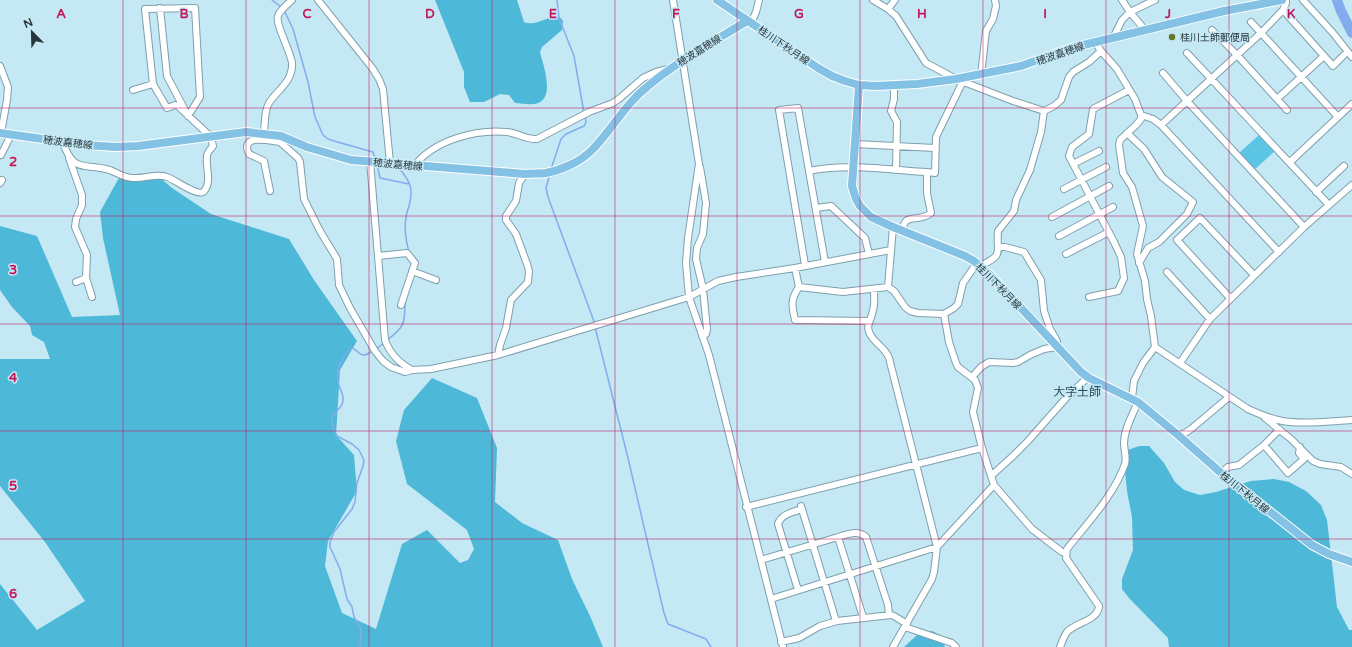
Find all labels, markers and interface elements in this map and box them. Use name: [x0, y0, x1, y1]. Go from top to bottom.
text: A: [56, 6, 66, 22]
text: B: [179, 6, 189, 22]
text: C: [302, 6, 312, 22]
text: D: [425, 6, 435, 22]
text: E: [549, 6, 557, 22]
text: F: [672, 6, 680, 22]
text: G: [794, 6, 804, 22]
text: H: [917, 6, 927, 22]
text: I: [1043, 6, 1047, 22]
text: J: [1164, 6, 1171, 22]
text: K: [1287, 6, 1296, 22]
north arrow: [12, 12, 52, 52]
text: N: [22, 16, 35, 31]
street label: 桂川下秋月線: [755, 24, 812, 68]
marker: 桂川土師郵便局: [1167, 32, 1177, 42]
place label: 桂川土師郵便局: [1180, 32, 1250, 44]
street label: 穂波嘉穂線: [675, 33, 724, 69]
street label: 穂波嘉穂線: [1035, 40, 1086, 68]
street label: 穂波嘉穂線: [42, 134, 93, 152]
text: 2: [9, 154, 17, 170]
street label: 穂波嘉穂線: [372, 157, 423, 173]
street label: 桂川下秋月線: [973, 261, 1024, 312]
text: 3: [9, 262, 17, 278]
text: 4: [9, 370, 18, 386]
district label: 大字土師: [1053, 385, 1101, 399]
street label: 桂川下秋月線: [1217, 469, 1271, 516]
text: 5: [9, 478, 17, 494]
text: 6: [9, 586, 17, 602]

